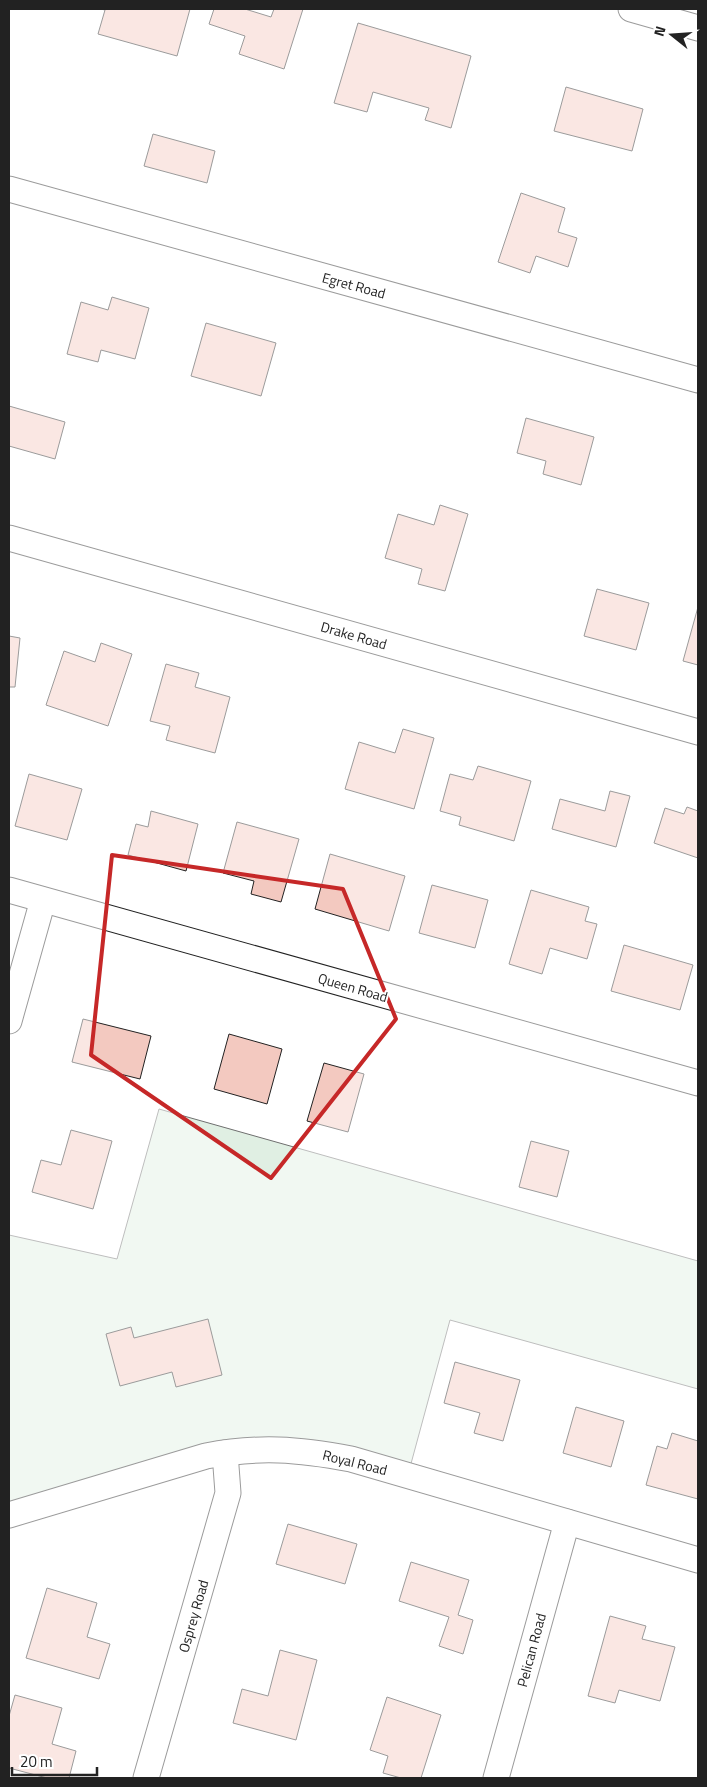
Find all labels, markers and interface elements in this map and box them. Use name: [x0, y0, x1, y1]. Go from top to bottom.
north arrow: [647, 10, 697, 60]
text: N: [648, 23, 671, 39]
street label: Egret Road: [320, 266, 388, 304]
street label: Drake Road: [318, 616, 390, 654]
street label: Queen Road: [316, 967, 390, 1007]
street label: Royal Road: [320, 1444, 390, 1480]
street label: Osprey Road: [173, 1577, 213, 1655]
street label: Pelican Road: [511, 1611, 551, 1689]
scale bar: [12, 1744, 98, 1776]
text: 20 m: [20, 1750, 53, 1773]

